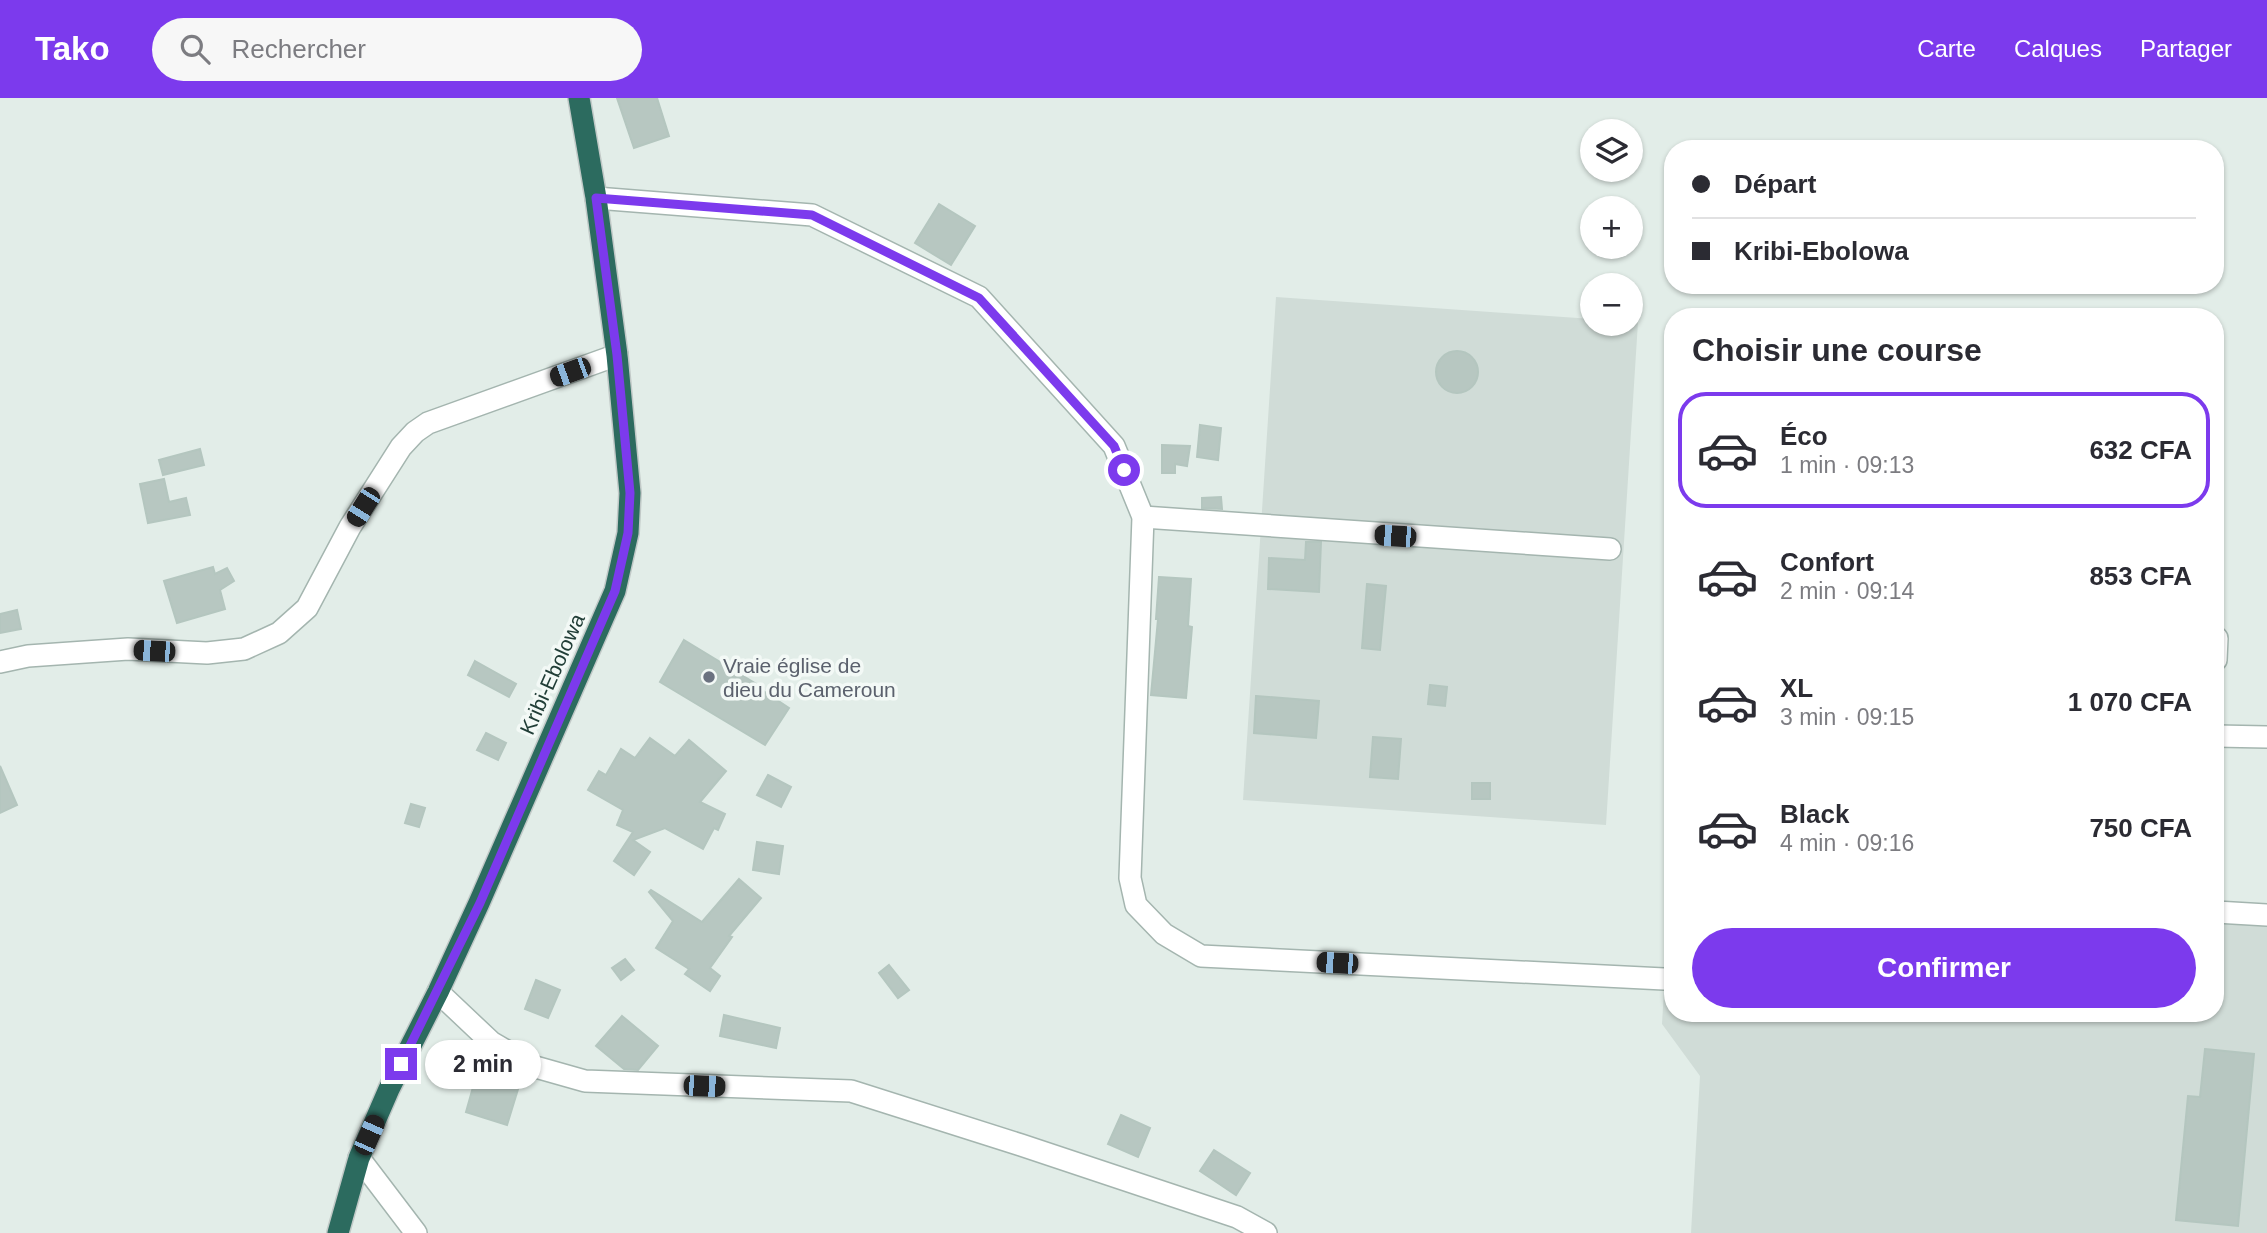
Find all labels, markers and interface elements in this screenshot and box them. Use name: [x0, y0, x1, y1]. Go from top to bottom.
search box: [152, 18, 642, 81]
text: Tako: [35, 30, 110, 67]
icon: search: [176, 30, 214, 68]
text: Rechercher: [232, 34, 366, 64]
text: Carte: [1917, 35, 1976, 62]
text: Calques: [2014, 35, 2102, 62]
text: Partager: [2140, 35, 2232, 62]
map controls: [1580, 119, 1643, 336]
button: layers: [1580, 119, 1643, 182]
text: Départ: [1734, 169, 1816, 199]
button: +: [1580, 196, 1643, 259]
text: Kribi-Ebolowa: [1734, 236, 1909, 266]
button: −: [1580, 273, 1643, 336]
text: Choisir une course: [1692, 332, 1982, 368]
car: [547, 355, 594, 389]
icon: car: [1696, 419, 1759, 482]
text: Éco: [1780, 421, 1828, 451]
text: 632 CFA: [2089, 435, 2192, 465]
text: 1 min · 09:13: [1780, 452, 1914, 478]
route start: [1108, 454, 1140, 486]
car: [343, 484, 384, 530]
car: [1374, 524, 1417, 548]
icon: car: [1696, 545, 1759, 608]
text: Confort: [1780, 547, 1874, 577]
text: 853 CFA: [2089, 561, 2192, 591]
text: 2 min · 09:14: [1780, 578, 1914, 604]
street label: Kribi-Ebolowa: [515, 610, 589, 738]
car: [133, 639, 176, 663]
place label: Vraie église de dieu du Cameroun: [723, 654, 896, 701]
marker: Vraie église de dieu du Cameroun: [701, 669, 717, 685]
icon: car: [1696, 671, 1759, 734]
text: XL: [1780, 673, 1813, 703]
text: 1 070 CFA: [2068, 687, 2192, 717]
text: 3 min · 09:15: [1780, 704, 1914, 730]
icon: car: [1696, 797, 1759, 860]
text: Black: [1780, 799, 1849, 829]
text: 750 CFA: [2089, 813, 2192, 843]
text: 4 min · 09:16: [1780, 830, 1914, 856]
button: Confirmer: [1692, 928, 2196, 1008]
car: [1316, 951, 1359, 975]
callout: 2 min: [426, 1040, 541, 1088]
route end: [385, 1048, 417, 1080]
text: 2 min: [453, 1051, 513, 1077]
car: [683, 1075, 726, 1097]
car: [351, 1112, 388, 1158]

